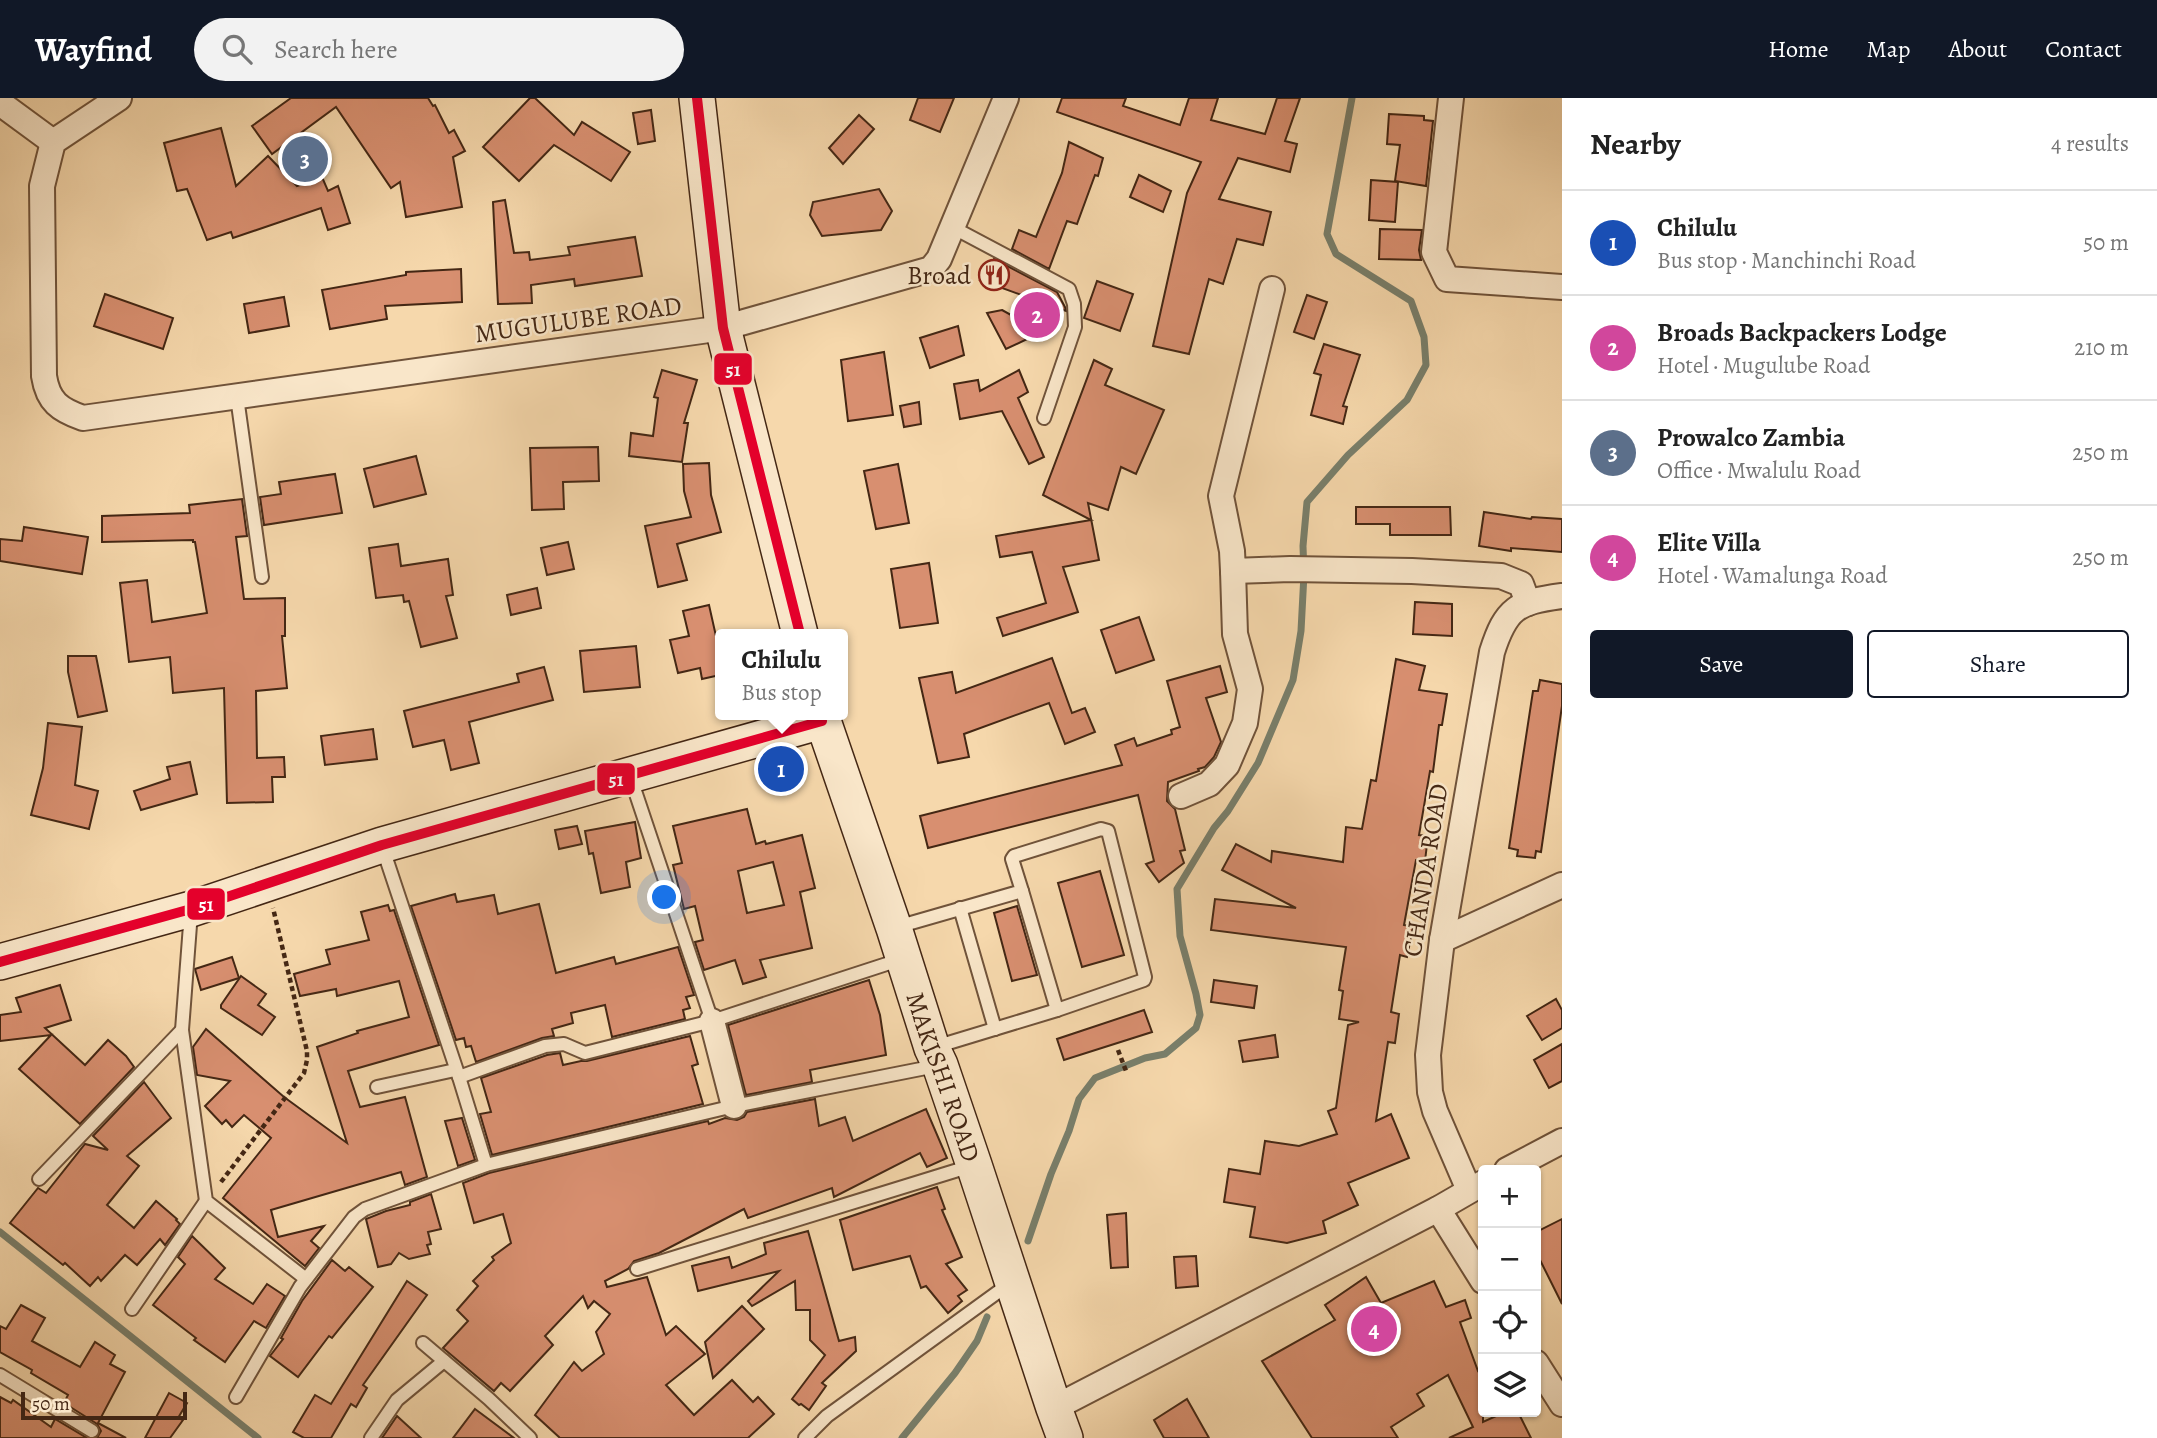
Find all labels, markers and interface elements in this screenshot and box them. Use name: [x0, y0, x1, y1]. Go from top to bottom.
search box: [194, 18, 684, 81]
text: Wayfind: [35, 27, 152, 72]
icon: search: [218, 30, 256, 68]
text: Search here: [274, 32, 398, 67]
text: Home: [1768, 33, 1829, 65]
text: Map: [1867, 33, 1911, 65]
text: About: [1949, 33, 2007, 65]
text: Contact: [2045, 33, 2122, 65]
text: Nearby: [1590, 124, 1681, 164]
text: 4 results: [2051, 128, 2129, 159]
pin: 3: [282, 133, 328, 185]
text: Chilulu: [1657, 210, 1737, 245]
text: 1: [1609, 227, 1617, 258]
text: 50 m: [2083, 227, 2129, 258]
text: Bus stop · Manchinchi Road: [1657, 245, 1916, 276]
place label: Broad: [907, 258, 971, 293]
restaurant icon: Broad: [977, 258, 1011, 292]
street label: MUGULUBE ROAD: [472, 288, 684, 351]
pin: 2: [1014, 289, 1060, 341]
text: Broads Backpackers Lodge: [1657, 315, 1947, 350]
text: 2: [1607, 332, 1619, 363]
text: 210 m: [2074, 332, 2129, 363]
text: Hotel · Mugulube Road: [1657, 350, 1870, 381]
line badge: 51: [713, 352, 753, 386]
text: 51: [726, 357, 741, 383]
text: Prowalco Zambia: [1657, 420, 1845, 455]
text: 3: [1608, 437, 1618, 468]
text: 250 m: [2072, 437, 2129, 468]
text: Office · Mwalulu Road: [1657, 455, 1861, 486]
text: Elite Villa: [1657, 525, 1761, 560]
text: 4: [1608, 542, 1618, 573]
text: 250 m: [2072, 542, 2129, 573]
text: Hotel · Wamalunga Road: [1657, 560, 1888, 591]
popup: [715, 629, 848, 720]
button: Save: [1590, 630, 1853, 698]
button: Share: [1867, 630, 2129, 698]
text: Chilulu: [741, 642, 821, 677]
text: Bus stop: [741, 677, 822, 708]
pin: 1: [758, 743, 804, 795]
line badge: 51: [596, 762, 636, 796]
text: 51: [609, 767, 624, 793]
street label: CHANDA ROAD: [1395, 781, 1456, 959]
your location: [647, 880, 681, 914]
line badge: 51: [186, 887, 226, 921]
text: 51: [199, 892, 214, 918]
street label: MAKISHI ROAD: [897, 988, 989, 1166]
map controls: [1478, 1165, 1541, 1417]
button: +: [1478, 1165, 1541, 1228]
button: −: [1478, 1228, 1541, 1291]
button: locate: [1478, 1291, 1541, 1354]
pin: 4: [1351, 1303, 1397, 1355]
button: layers: [1478, 1354, 1541, 1417]
scale bar: [21, 1389, 187, 1421]
text: 50 m: [32, 1391, 70, 1417]

